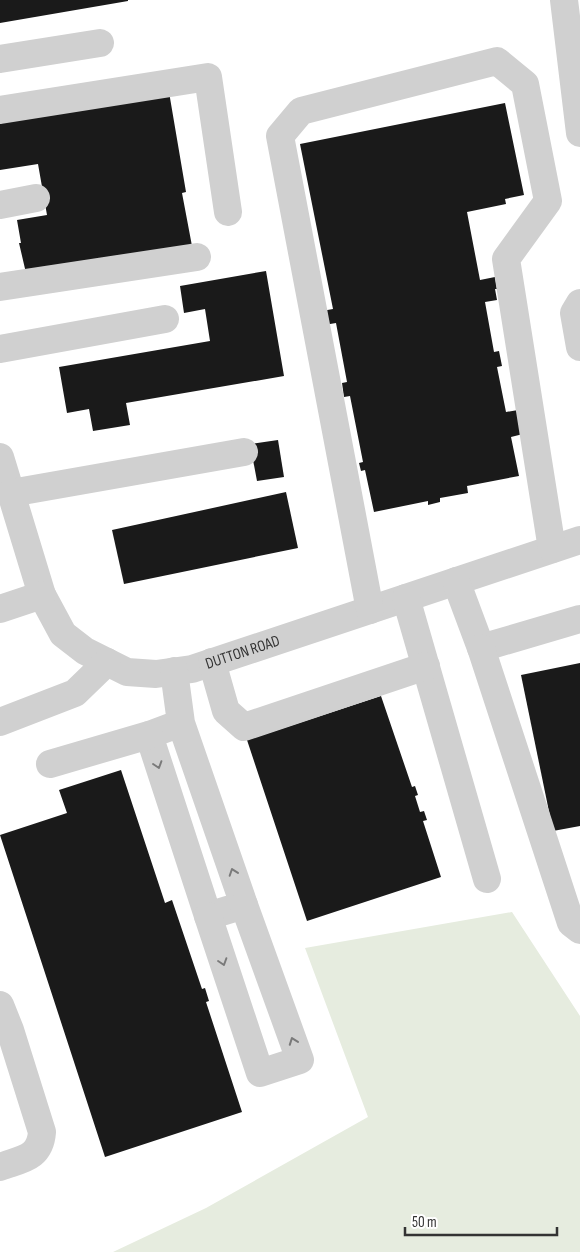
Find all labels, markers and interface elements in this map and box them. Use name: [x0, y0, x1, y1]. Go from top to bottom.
street label: DUTTON ROAD: [203, 631, 282, 673]
one-way arrow: [153, 760, 163, 768]
one-way arrow: [229, 868, 239, 876]
one-way arrow: [217, 958, 227, 966]
one-way arrow: [289, 1037, 299, 1045]
scale bar: [405, 1204, 558, 1236]
text: 50 m: [412, 1213, 437, 1232]

